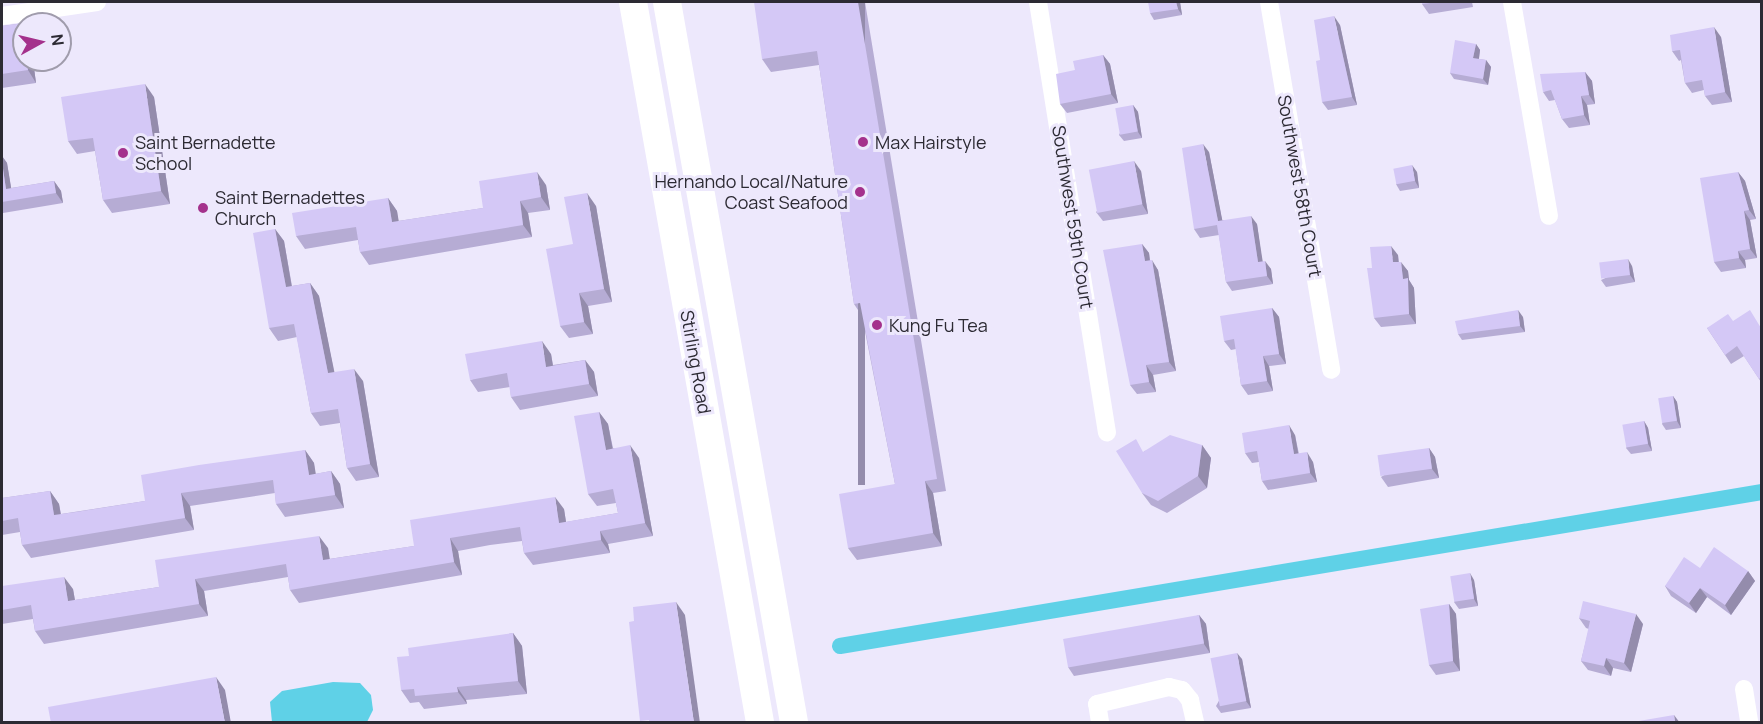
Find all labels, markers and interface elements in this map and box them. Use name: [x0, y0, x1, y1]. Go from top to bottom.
north arrow: [12, 12, 72, 72]
text: N: [46, 33, 70, 47]
street label: Southwest 58th Court: [1273, 93, 1327, 279]
street label: Southwest 59th Court: [1048, 124, 1098, 310]
place label: Max Hairstyle: [875, 131, 986, 153]
place label: Saint Bernadette School: [135, 132, 276, 174]
marker: Max Hairstyle: [856, 135, 870, 149]
marker: Saint Bernadette School: [116, 146, 130, 160]
place label: Hernando Local/Nature Coast Seafood: [654, 171, 848, 213]
marker: Hernando Local/Nature Coast Seafood: [853, 185, 867, 199]
place label: Saint Bernadettes Church: [215, 187, 365, 230]
marker: Saint Bernadettes Church: [196, 201, 210, 215]
street label: Stirling Road: [676, 308, 716, 416]
place label: Kung Fu Tea: [889, 314, 988, 336]
marker: Kung Fu Tea: [870, 318, 884, 332]

